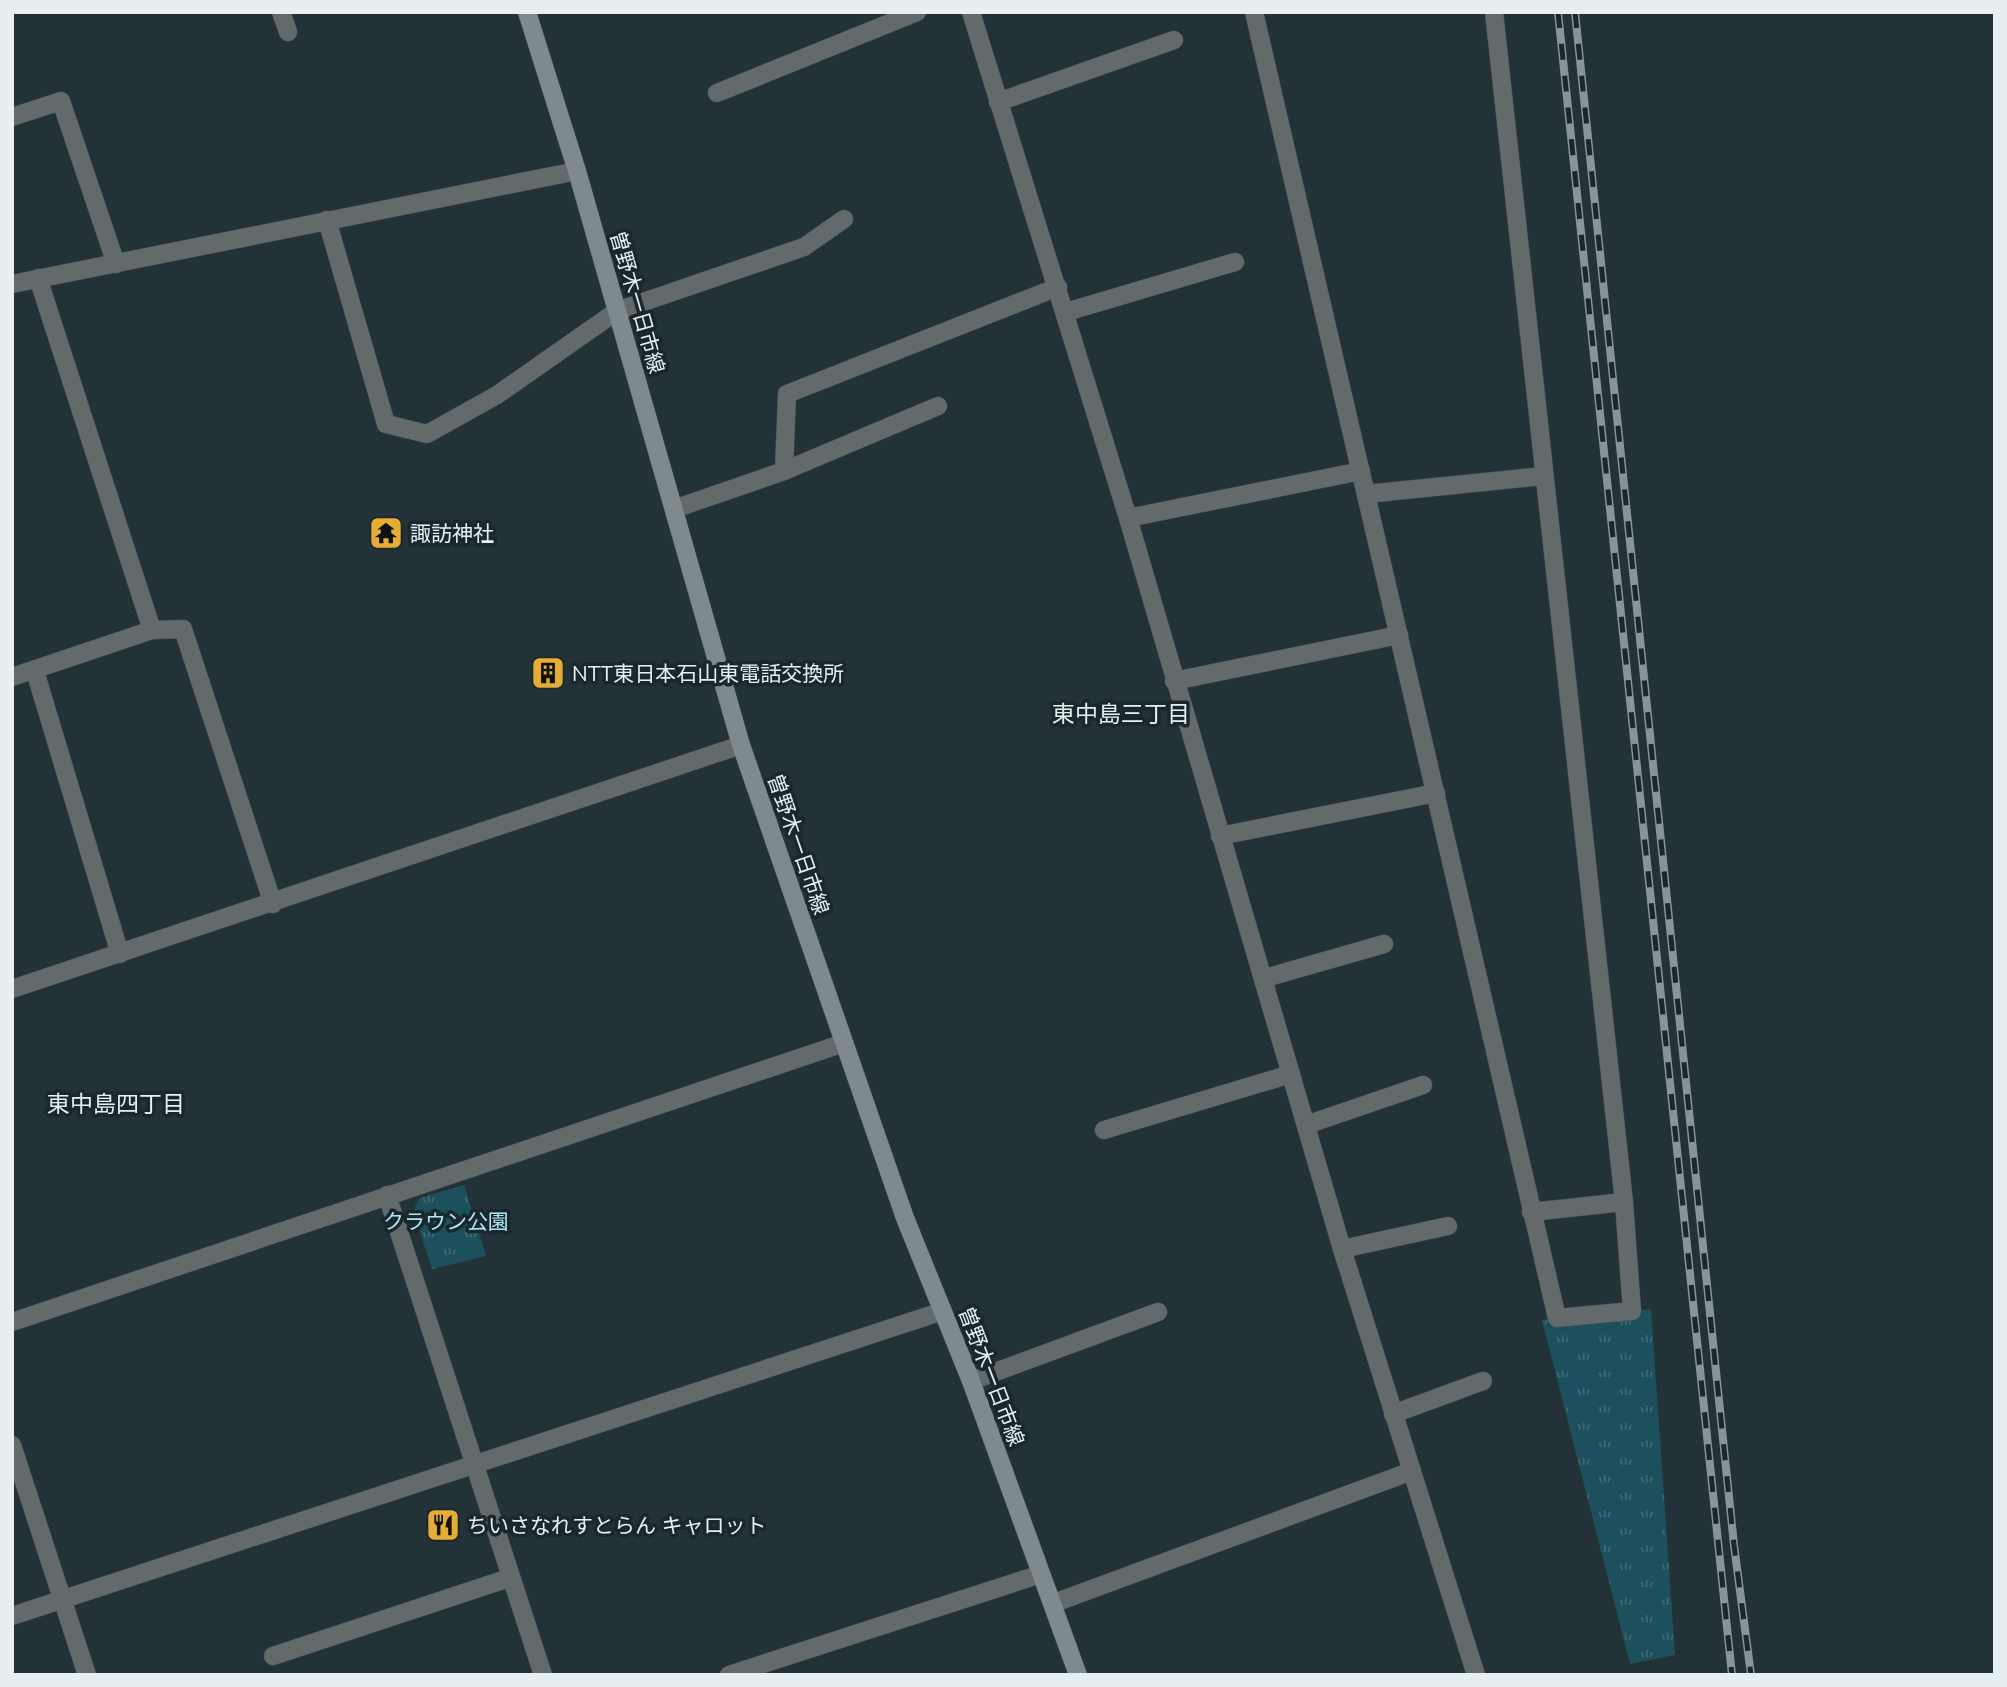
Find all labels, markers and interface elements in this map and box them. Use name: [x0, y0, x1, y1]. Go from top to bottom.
street label: 曽野木一日市線: [605, 228, 671, 376]
temple icon: 諏訪神社: [367, 514, 405, 552]
place label: 諏訪神社: [410, 520, 494, 546]
building icon: NTT東日本石山東電話交換所: [529, 654, 567, 692]
place label: NTT東日本石山東電話交換所: [572, 660, 844, 686]
district label: 東中島三丁目: [1052, 699, 1190, 728]
street label: 曽野木一日市線: [763, 770, 835, 918]
district label: 東中島四丁目: [47, 1089, 185, 1118]
park label: クラウン公園: [383, 1208, 509, 1234]
street label: 曽野木一日市線: [954, 1303, 1030, 1449]
restaurant icon: ちいさなれすとらん キャロット: [424, 1506, 462, 1544]
place label: ちいさなれすとらん キャロット: [467, 1512, 766, 1538]

